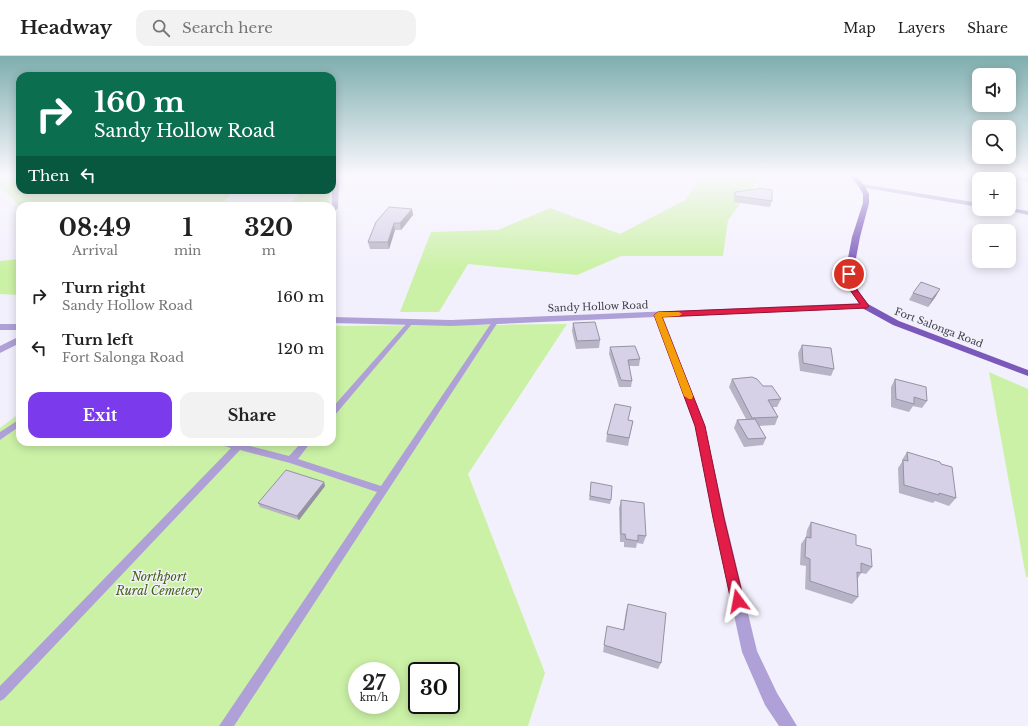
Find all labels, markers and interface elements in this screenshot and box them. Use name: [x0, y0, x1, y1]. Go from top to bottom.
search box: [136, 10, 416, 46]
text: Headway: [20, 16, 112, 39]
icon: search: [150, 17, 172, 39]
text: Search here: [182, 18, 273, 37]
text: Map: [843, 19, 876, 37]
text: Layers: [898, 19, 945, 37]
text: Share: [967, 19, 1008, 37]
map controls: [972, 68, 1016, 268]
button: sound: [972, 68, 1016, 112]
text: 160 m: [94, 85, 185, 120]
icon: right: [28, 88, 80, 140]
text: Sandy Hollow Road: [94, 120, 275, 142]
button: search: [972, 120, 1016, 164]
icon: left: [77, 164, 99, 186]
text: Then: [28, 166, 69, 185]
button: +: [972, 172, 1016, 216]
text: 08:49: [59, 213, 131, 242]
text: 1: [182, 213, 193, 242]
text: 320: [244, 213, 293, 242]
button: −: [972, 224, 1016, 268]
text: Arrival: [72, 242, 118, 259]
text: min: [174, 242, 201, 259]
text: m: [262, 242, 276, 259]
pin: [832, 257, 866, 291]
icon: arrive: [838, 263, 860, 285]
text: Turn right: [62, 278, 145, 297]
icon: right: [28, 285, 50, 307]
text: 160 m: [277, 287, 324, 306]
text: Sandy Hollow Road: [62, 297, 193, 314]
street label: Sandy Hollow Road: [548, 298, 649, 315]
street label: Fort Salonga Road: [893, 305, 985, 350]
text: Turn left: [62, 330, 133, 349]
icon: left: [28, 337, 50, 359]
text: 120 m: [277, 339, 324, 358]
text: Fort Salonga Road: [62, 349, 184, 366]
button: Exit: [28, 392, 172, 438]
button: Share: [180, 392, 324, 438]
park label: Northport Rural Cemetery: [115, 569, 203, 598]
position arrow: [717, 580, 759, 622]
speed limit sign: 30: [408, 662, 460, 714]
text: 27: [362, 671, 386, 695]
text: km/h: [360, 691, 388, 704]

